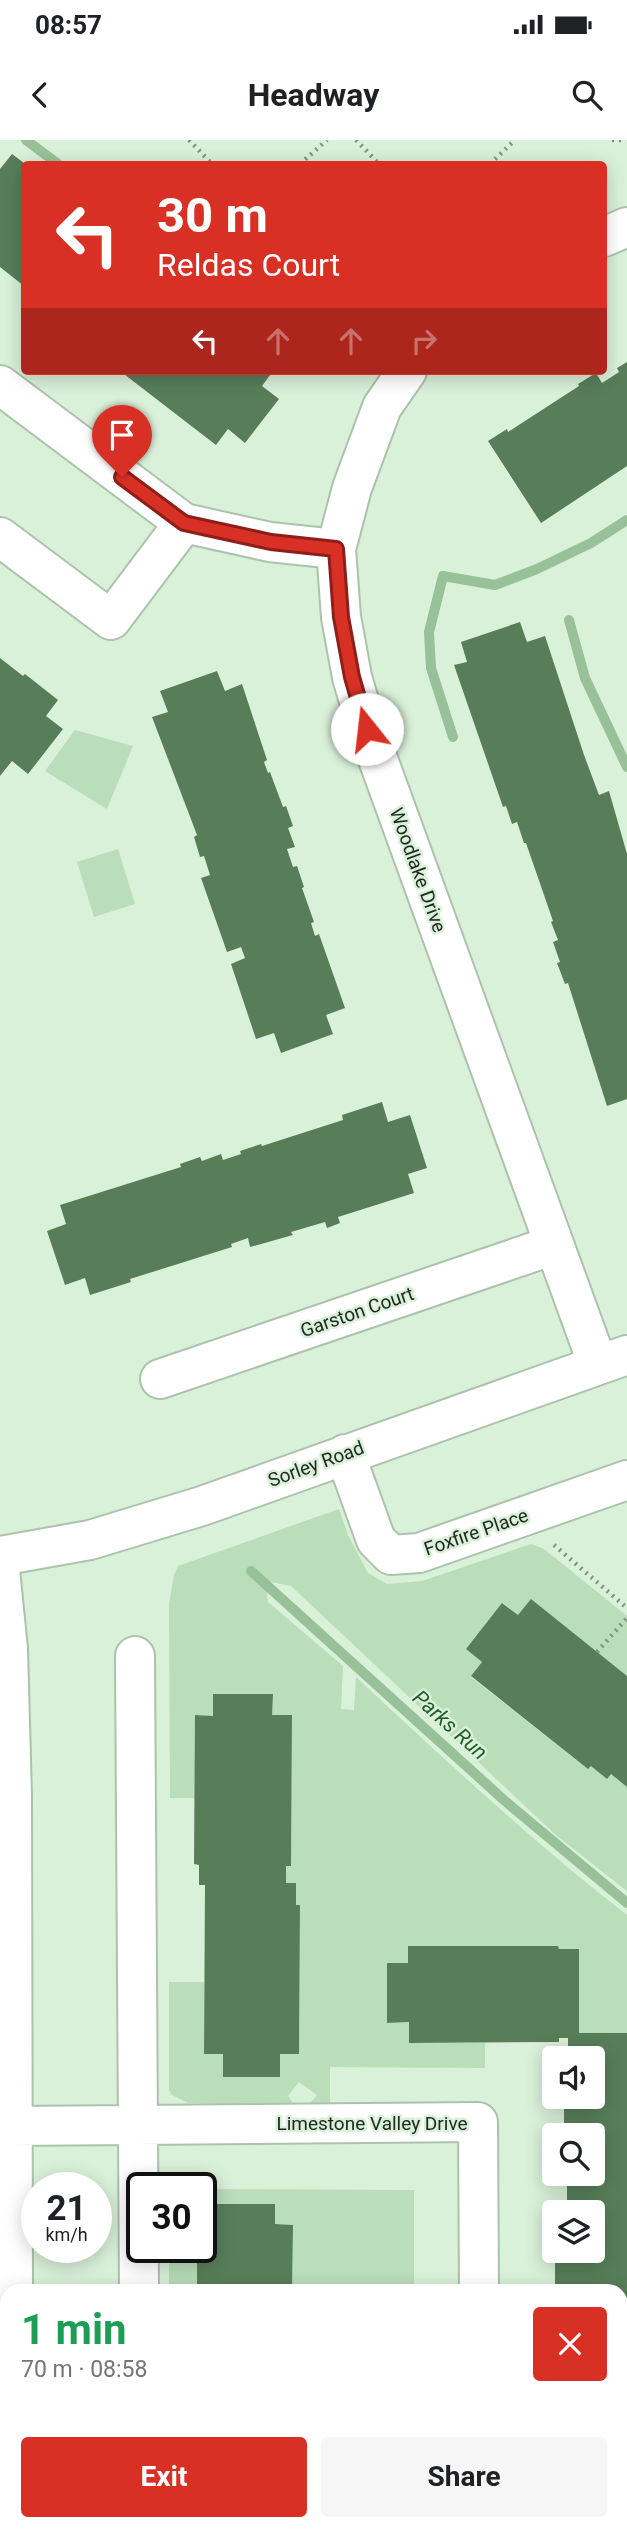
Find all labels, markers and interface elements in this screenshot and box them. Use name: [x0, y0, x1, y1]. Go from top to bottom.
text: 08:57: [35, 10, 102, 40]
icon: back: [21, 76, 59, 114]
text: Headway: [248, 76, 379, 114]
icon: search: [568, 76, 606, 114]
text: 30 m: [157, 187, 268, 244]
icon: left: [42, 189, 133, 280]
text: Reldas Court: [157, 246, 340, 284]
icon: left: [186, 322, 224, 360]
icon: ahead: [259, 322, 297, 360]
icon: ahead: [332, 322, 370, 360]
icon: right: [405, 322, 443, 360]
pin: [92, 405, 152, 477]
icon: arrive: [103, 416, 141, 454]
position arrow: [330, 692, 404, 766]
street label: Woodlake Drive: [385, 805, 451, 935]
street label: Garston Court: [297, 1282, 417, 1342]
street label: Sorley Road: [265, 1436, 367, 1492]
street label: Foxfire Place: [421, 1503, 531, 1561]
water label: Parks Run: [408, 1685, 492, 1765]
map controls: [542, 2046, 605, 2263]
button: sound: [542, 2046, 605, 2109]
street label: Limestone Valley Drive: [276, 2112, 468, 2135]
button: search: [542, 2123, 605, 2186]
speed limit sign: 30: [126, 2172, 217, 2263]
text: 21: [46, 2188, 87, 2229]
button: layers: [542, 2200, 605, 2263]
text: km/h: [45, 2224, 88, 2245]
text: 1 min: [21, 2305, 127, 2354]
button: close: [533, 2307, 607, 2381]
text: 70 m · 08:58: [21, 2356, 147, 2383]
button: Exit: [21, 2437, 307, 2517]
button: Share: [321, 2437, 607, 2517]

